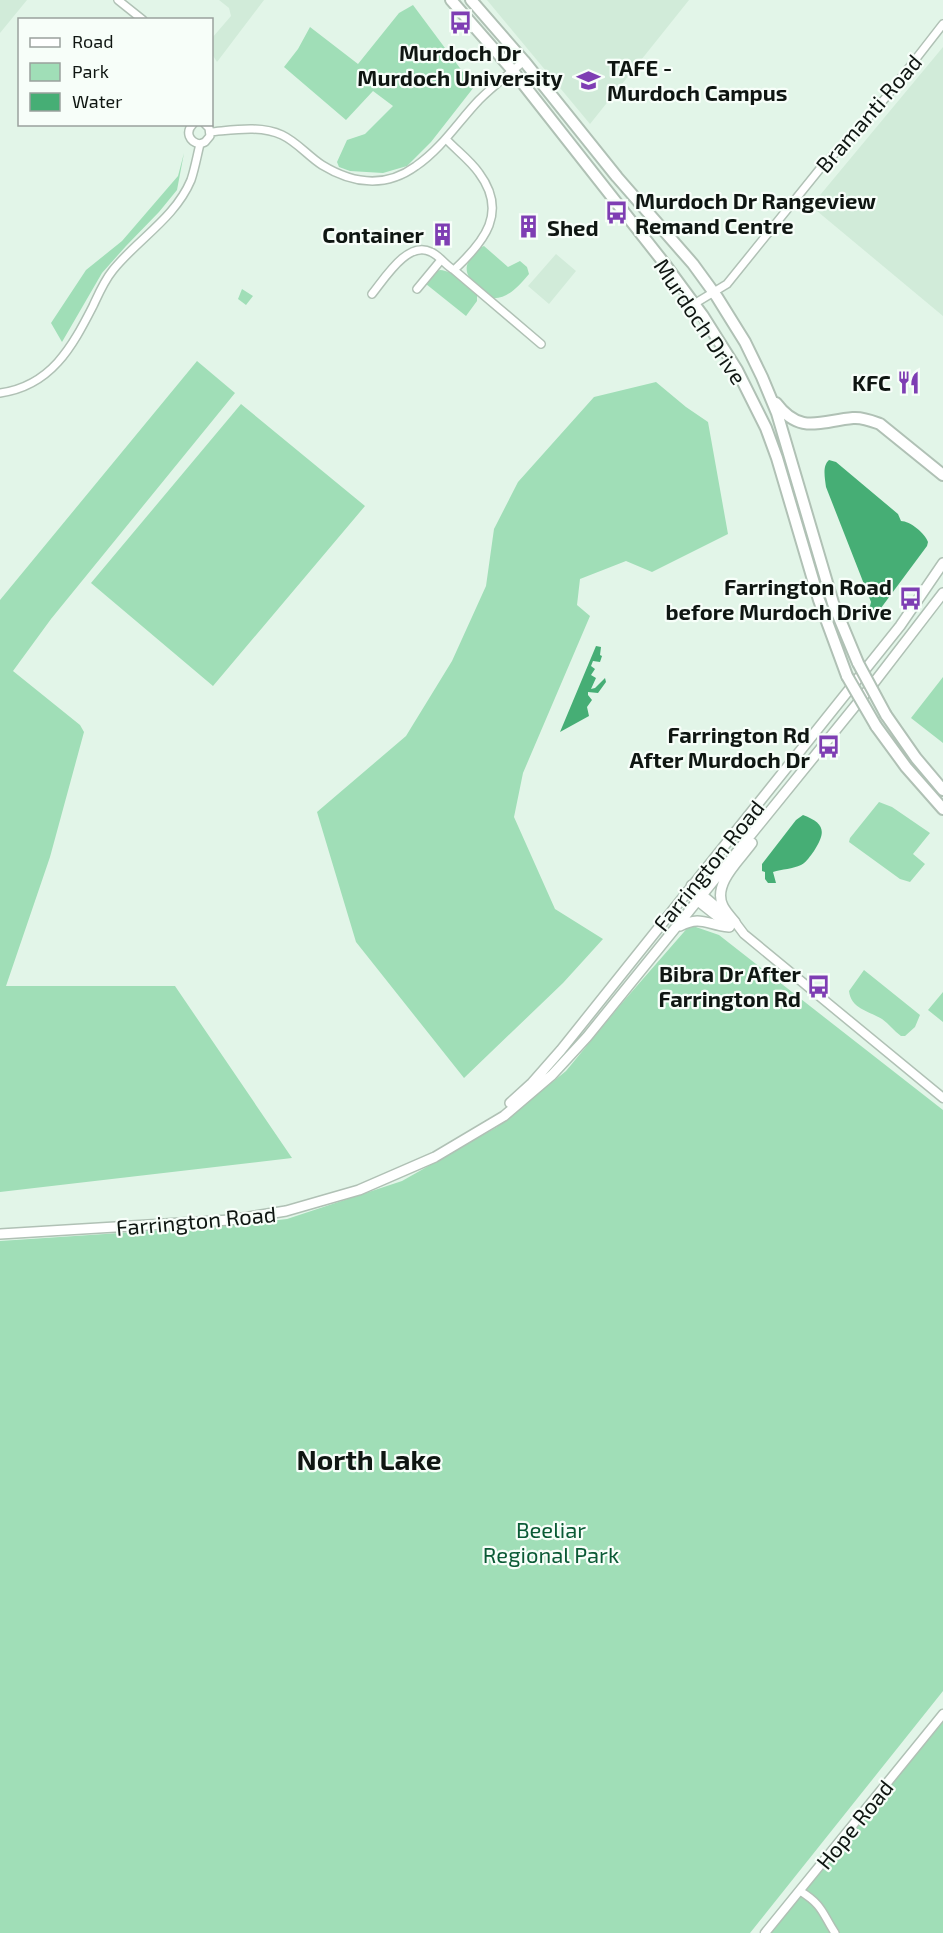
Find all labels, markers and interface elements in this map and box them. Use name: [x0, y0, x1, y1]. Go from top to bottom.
bus stop icon: Murdoch Dr Murdoch University: [447, 10, 473, 36]
legend: [18, 18, 213, 126]
text: Road: [72, 30, 113, 52]
place label: Murdoch Dr Murdoch University: [357, 39, 563, 91]
street label: Bramanti Road: [810, 49, 926, 177]
place label: TAFE - Murdoch Campus: [607, 54, 788, 105]
text: Park: [72, 60, 109, 82]
school or university icon: TAFE - Murdoch Campus: [576, 67, 602, 93]
text: Water: [72, 90, 122, 112]
place label: Murdoch Dr Rangeview Remand Centre: [635, 187, 876, 238]
bus stop icon: Murdoch Dr Rangeview Remand Centre: [604, 200, 630, 226]
building icon: Shed: [516, 214, 542, 240]
place label: Shed: [547, 214, 599, 240]
place label: Container: [322, 221, 425, 247]
building icon: Container: [429, 221, 455, 247]
street label: Murdoch Drive: [649, 253, 753, 389]
place label: KFC: [852, 369, 891, 395]
restaurant icon: KFC: [896, 369, 922, 395]
place label: Farrington Road before Murdoch Drive: [666, 573, 892, 624]
bus stop icon: Farrington Road before Murdoch Drive: [897, 586, 923, 612]
place label: Farrington Rd After Murdoch Dr: [630, 721, 811, 772]
bus stop icon: Farrington Rd After Murdoch Dr: [815, 734, 841, 760]
street label: Farrington Road: [647, 794, 769, 936]
place label: Bibra Dr After Farrington Rd: [659, 960, 802, 1011]
bus stop icon: Bibra Dr After Farrington Rd: [806, 973, 832, 999]
street label: Farrington Road: [115, 1200, 277, 1240]
district label: North Lake: [297, 1442, 441, 1476]
park label: Beeliar Regional Park: [483, 1516, 619, 1567]
street label: Hope Road: [810, 1774, 898, 1874]

